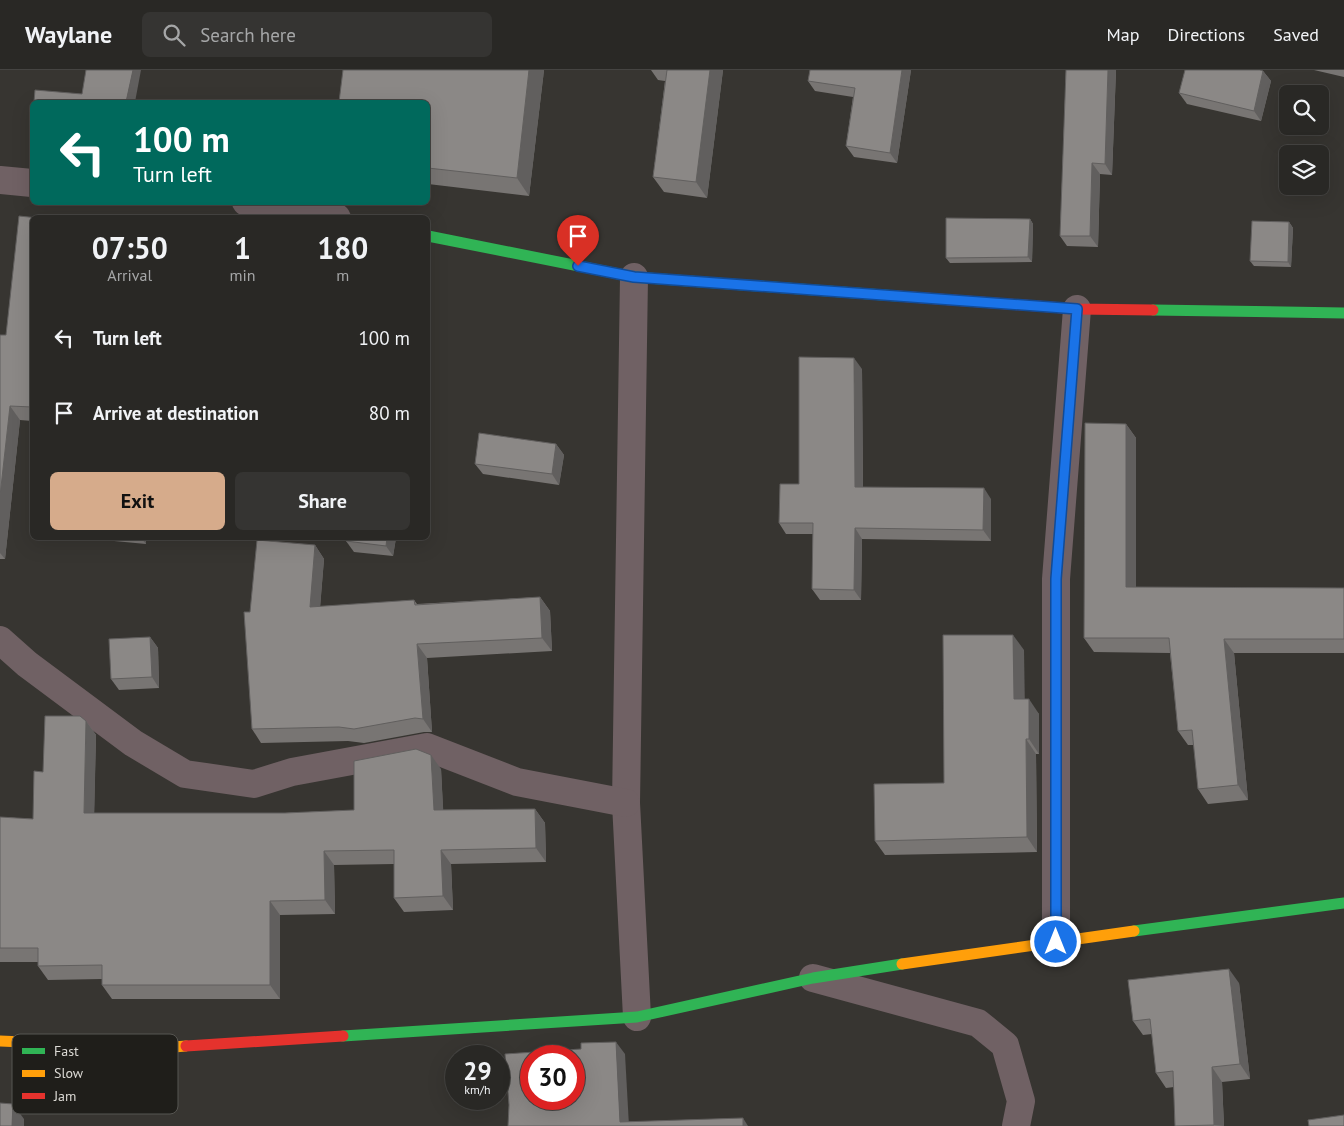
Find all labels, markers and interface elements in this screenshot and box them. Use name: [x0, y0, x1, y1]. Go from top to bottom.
search box: [142, 12, 492, 57]
text: Waylane: [25, 19, 112, 50]
icon: search: [160, 21, 188, 49]
text: Search here: [200, 23, 296, 47]
text: Map: [1107, 23, 1139, 46]
text: Directions: [1167, 23, 1245, 46]
text: Saved: [1273, 23, 1319, 46]
map controls: [1279, 85, 1329, 195]
button: search: [1279, 85, 1329, 135]
text: 100 m: [133, 116, 230, 162]
icon: left: [50, 120, 115, 185]
button: layers: [1279, 145, 1329, 195]
text: Turn left: [133, 160, 212, 188]
pin: [557, 215, 599, 266]
icon: arrive: [564, 222, 592, 250]
text: 07:50: [92, 228, 168, 267]
text: 1: [234, 228, 251, 267]
text: 180: [317, 228, 368, 267]
text: Arrival: [107, 265, 152, 285]
text: min: [230, 265, 256, 285]
text: m: [336, 265, 349, 285]
icon: left: [50, 324, 78, 352]
text: Turn left: [93, 326, 162, 350]
text: 100 m: [358, 326, 410, 350]
icon: arrive: [50, 399, 78, 427]
text: Arrive at destination: [93, 401, 259, 425]
text: 80 m: [369, 401, 410, 425]
button: Exit: [50, 472, 225, 530]
button: Share: [235, 472, 410, 530]
position arrow: [1029, 915, 1081, 967]
legend: [12, 1034, 178, 1114]
text: Fast: [54, 1042, 79, 1060]
speed limit sign: 30: [520, 1045, 585, 1110]
text: 29: [463, 1055, 492, 1087]
text: Slow: [54, 1064, 84, 1082]
text: km/h: [464, 1082, 491, 1097]
text: Jam: [53, 1087, 76, 1105]

